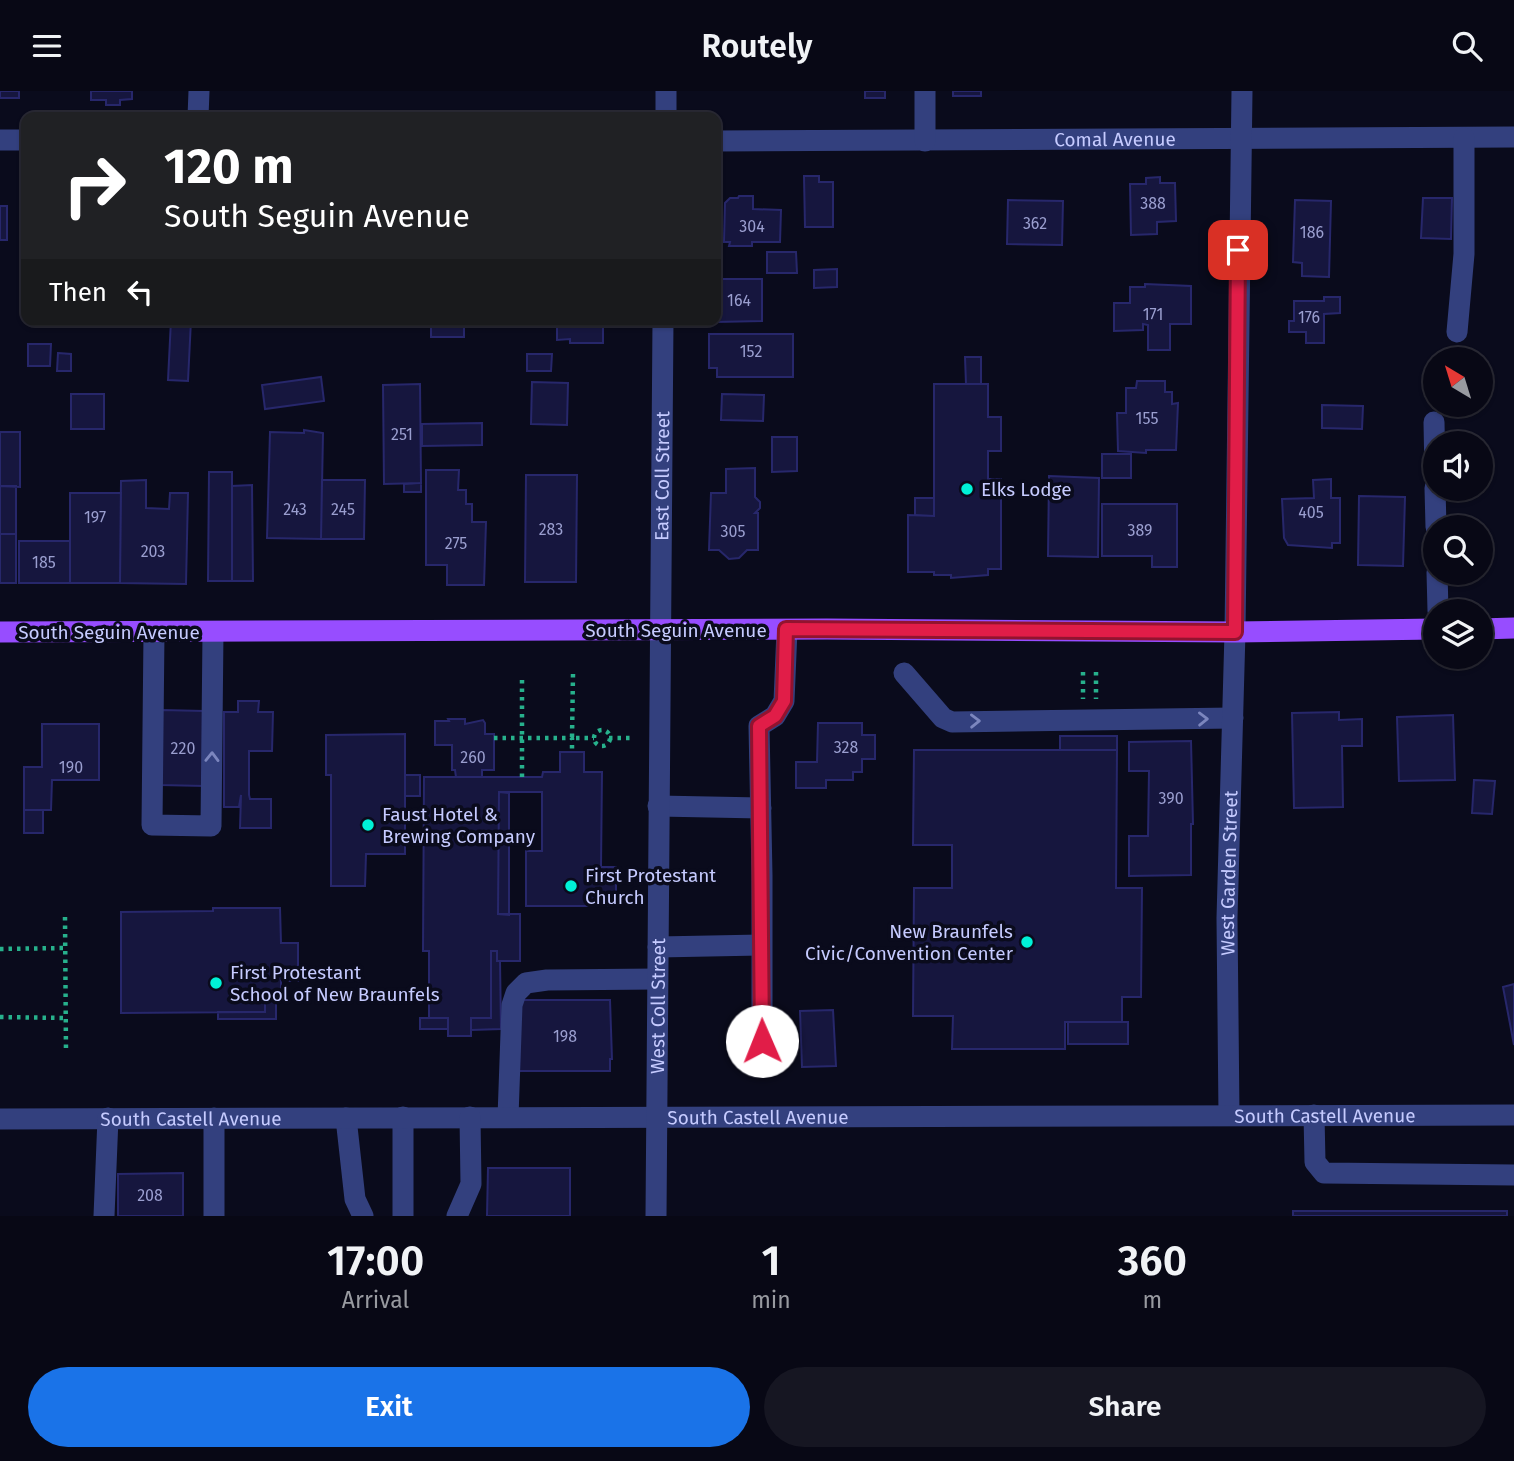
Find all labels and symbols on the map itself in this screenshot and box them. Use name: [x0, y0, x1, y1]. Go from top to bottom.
street label: Comal Avenue: [1054, 127, 1176, 151]
house number: 388: [1140, 194, 1166, 213]
house number: 362: [1023, 214, 1047, 233]
house number: 304: [739, 217, 765, 236]
pin: [1208, 220, 1268, 280]
house number: 186: [1300, 223, 1324, 242]
house number: 164: [727, 291, 751, 310]
house number: 171: [1143, 305, 1163, 324]
house number: 176: [1298, 308, 1320, 327]
house number: 152: [740, 342, 762, 361]
north arrow: [1423, 347, 1493, 417]
house number: 155: [1136, 409, 1158, 428]
street label: East Coll Street: [650, 411, 674, 541]
house number: 251: [391, 425, 413, 444]
place label: Elks Lodge: [981, 478, 1072, 501]
marker: Elks Lodge: [959, 481, 975, 497]
house number: 243: [283, 500, 307, 519]
house number: 245: [331, 500, 355, 519]
house number: 405: [1298, 503, 1324, 522]
house number: 197: [84, 508, 106, 527]
house number: 283: [539, 520, 563, 539]
house number: 389: [1128, 521, 1152, 540]
house number: 305: [721, 522, 745, 541]
house number: 275: [445, 534, 467, 553]
house number: 203: [141, 542, 165, 561]
house number: 185: [32, 553, 56, 572]
street label: South Seguin Avenue: [585, 619, 767, 642]
street label: South Seguin Avenue: [18, 621, 200, 644]
one-way arrow: [1198, 711, 1209, 727]
one-way arrow: [971, 713, 981, 729]
house number: 328: [834, 738, 858, 757]
house number: 220: [171, 739, 195, 758]
house number: 260: [460, 748, 486, 767]
one-way arrow: [204, 752, 220, 762]
house number: 190: [59, 758, 83, 777]
house number: 390: [1158, 789, 1184, 808]
street label: West Garden Street: [1215, 790, 1242, 956]
place label: Faust Hotel & Brewing Company: [382, 803, 536, 848]
marker: Faust Hotel & Brewing Company: [360, 817, 376, 833]
place label: First Protestant Church: [585, 864, 716, 909]
marker: First Protestant Church: [563, 878, 579, 894]
place label: New Braunfels Civic/Convention Center: [805, 920, 1014, 965]
marker: New Braunfels Civic/Convention Center: [1019, 934, 1035, 950]
street label: West Coll Street: [646, 938, 670, 1074]
place label: First Protestant School of New Braunfels: [230, 961, 440, 1006]
marker: First Protestant School of New Braunfels: [208, 975, 224, 991]
position arrow: [725, 1004, 799, 1078]
house number: 198: [553, 1027, 577, 1046]
street label: South Castell Avenue: [1234, 1104, 1416, 1127]
street label: South Castell Avenue: [667, 1105, 849, 1129]
street label: South Castell Avenue: [100, 1107, 282, 1130]
house number: 208: [137, 1186, 163, 1205]

